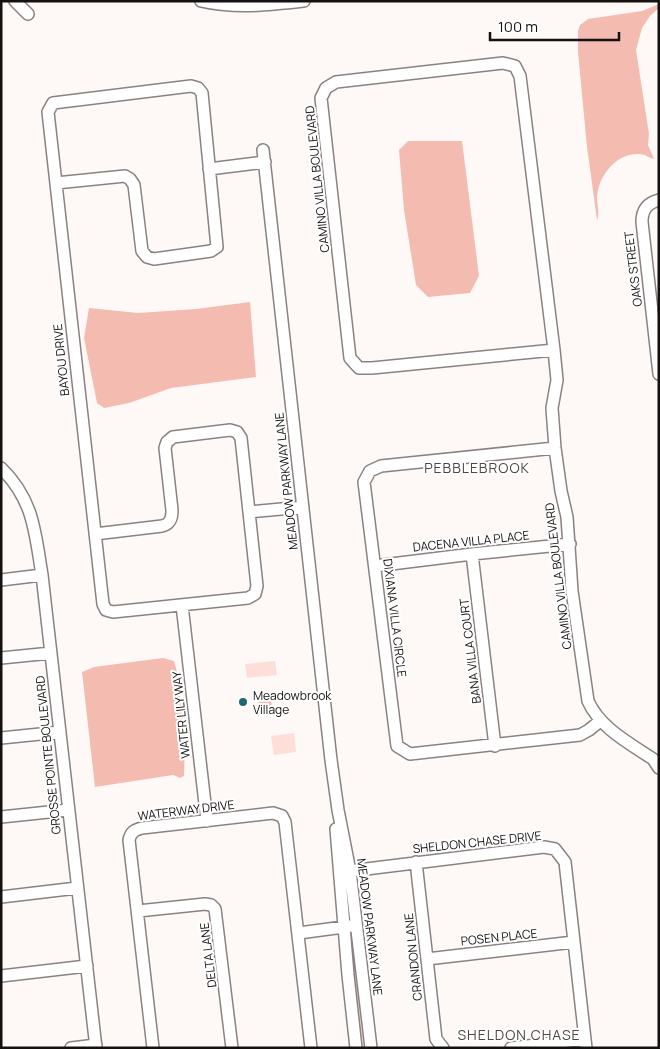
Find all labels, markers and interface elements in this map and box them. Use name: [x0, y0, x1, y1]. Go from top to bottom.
scale bar: [490, 10, 619, 42]
text: 100 m: [498, 16, 538, 37]
street label: CAMINO VILLA BOULEVARD: [301, 105, 333, 253]
street label: OAKS STREET: [620, 230, 646, 308]
street label: BAYOU DRIVE: [49, 323, 73, 397]
street label: MEADOW PARKWAY LANE: [270, 411, 302, 551]
district label: PEBBLEBROOK: [424, 458, 530, 477]
street label: CAMINO VILLA BOULEVARD: [541, 502, 575, 650]
street label: DACENA VILLA PLACE: [412, 526, 530, 556]
street label: DIXIANA VILLA CIRCLE: [379, 558, 411, 678]
street label: BANA VILLA COURT: [455, 597, 485, 705]
street label: WATER LILY WAY: [168, 670, 194, 759]
street label: GROSSE POINTE BOULEVARD: [31, 675, 65, 835]
place label: Meadowbrook Village: [253, 687, 332, 718]
marker: Meadowbrook Village: [237, 696, 249, 708]
street label: WATERWAY DRIVE: [137, 796, 235, 824]
street label: SHELDON CHASE DRIVE: [412, 827, 542, 857]
street label: MEADOW PARKWAY LANE: [353, 857, 387, 997]
street label: CRANDON LANE: [400, 912, 426, 1002]
street label: DELTA LANE: [196, 921, 220, 989]
street label: POSEN PLACE: [460, 925, 538, 949]
district label: SHELDON CHASE: [457, 1025, 581, 1044]

